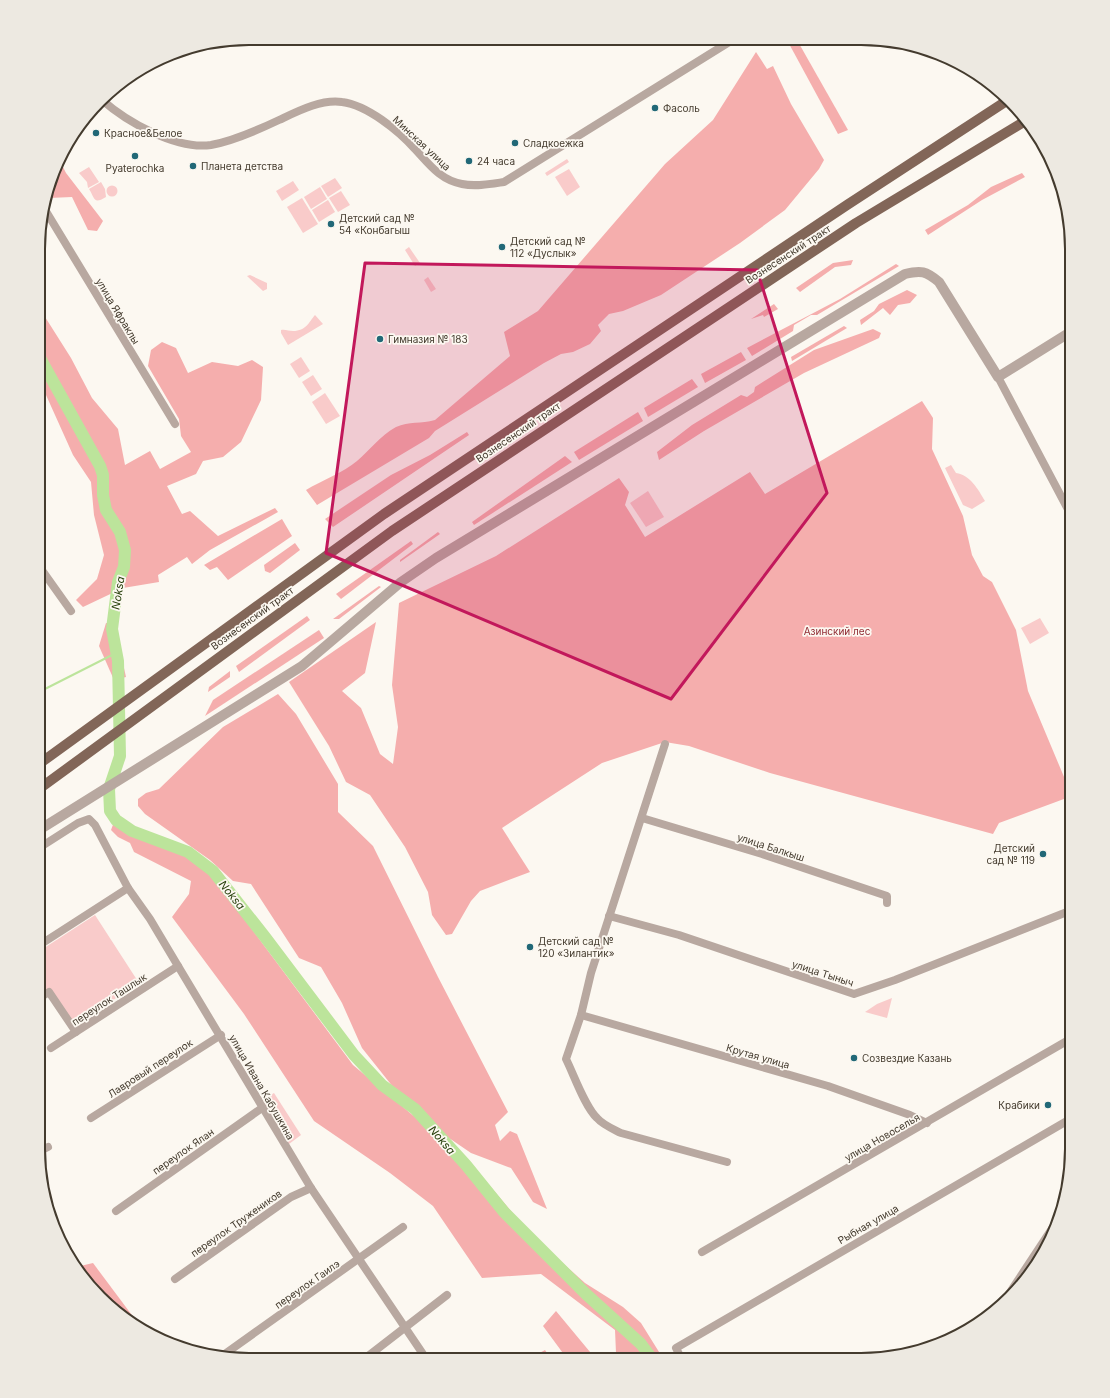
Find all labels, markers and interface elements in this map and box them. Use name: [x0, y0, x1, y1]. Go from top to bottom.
place label: Фасоль: [663, 102, 700, 114]
marker: Фасоль: [650, 103, 660, 113]
street label: Минская улица: [391, 113, 453, 173]
place label: Красное&Белое: [104, 127, 182, 139]
marker: Красное&Белое: [91, 128, 101, 138]
place label: Сладкоежка: [523, 137, 584, 149]
marker: Сладкоежка: [510, 138, 520, 148]
marker: Pyaterochka: [130, 151, 140, 161]
place label: 24 часа: [477, 155, 515, 167]
marker: 24 часа: [464, 156, 474, 166]
place label: Планета детства: [201, 160, 283, 172]
marker: Планета детства: [188, 161, 198, 171]
place label: Pyaterochka: [106, 162, 164, 174]
place label: Детский сад № 54 «Конбагыш: [339, 212, 415, 236]
marker: Детский сад № 54 «Конбагыш: [326, 219, 336, 229]
street label: Вознесенский тракт: [743, 222, 833, 286]
place label: Детский сад № 112 «Дуслык»: [510, 235, 586, 259]
marker: Детский сад № 112 «Дуслык»: [497, 242, 507, 252]
street label: улица Яфраклы: [94, 276, 142, 346]
place label: Гимназия № 183: [388, 333, 468, 345]
marker: Гимназия № 183: [375, 334, 385, 344]
street label: Вознесенский тракт: [474, 399, 563, 465]
water label: Noksa: [108, 575, 128, 611]
street label: Вознесенский тракт: [208, 584, 296, 652]
park label: Азинский лес: [804, 625, 871, 637]
street label: улица Балкыш: [736, 830, 806, 864]
place label: Детский сад № 119: [986, 842, 1035, 866]
marker: Детский сад № 119: [1038, 849, 1048, 859]
water label: Noksa: [216, 878, 248, 913]
place label: Детский сад № 120 «Зилантик»: [538, 935, 615, 959]
marker: Детский сад № 120 «Зилантик»: [525, 942, 535, 952]
street label: улица Тыныч: [791, 957, 855, 989]
street label: переулок Ташлык: [69, 970, 149, 1028]
street label: улица Ивана Кабушкина: [227, 1032, 297, 1142]
street label: Лавровый переулок: [105, 1036, 195, 1100]
street label: Крутая улица: [725, 1041, 791, 1071]
place label: Созвездие Казань: [862, 1052, 952, 1064]
marker: Созвездие Казань: [849, 1053, 859, 1063]
place label: Крабики: [998, 1099, 1040, 1111]
marker: Крабики: [1043, 1100, 1053, 1110]
street label: улица Новоселья: [842, 1111, 922, 1163]
water label: Noksa: [426, 1123, 458, 1157]
street label: переулок Ялан: [150, 1125, 216, 1177]
street label: переулок Тружеников: [188, 1187, 284, 1259]
street label: Рыбная улица: [836, 1202, 900, 1246]
street label: переулок Гаилэ: [272, 1257, 342, 1311]

